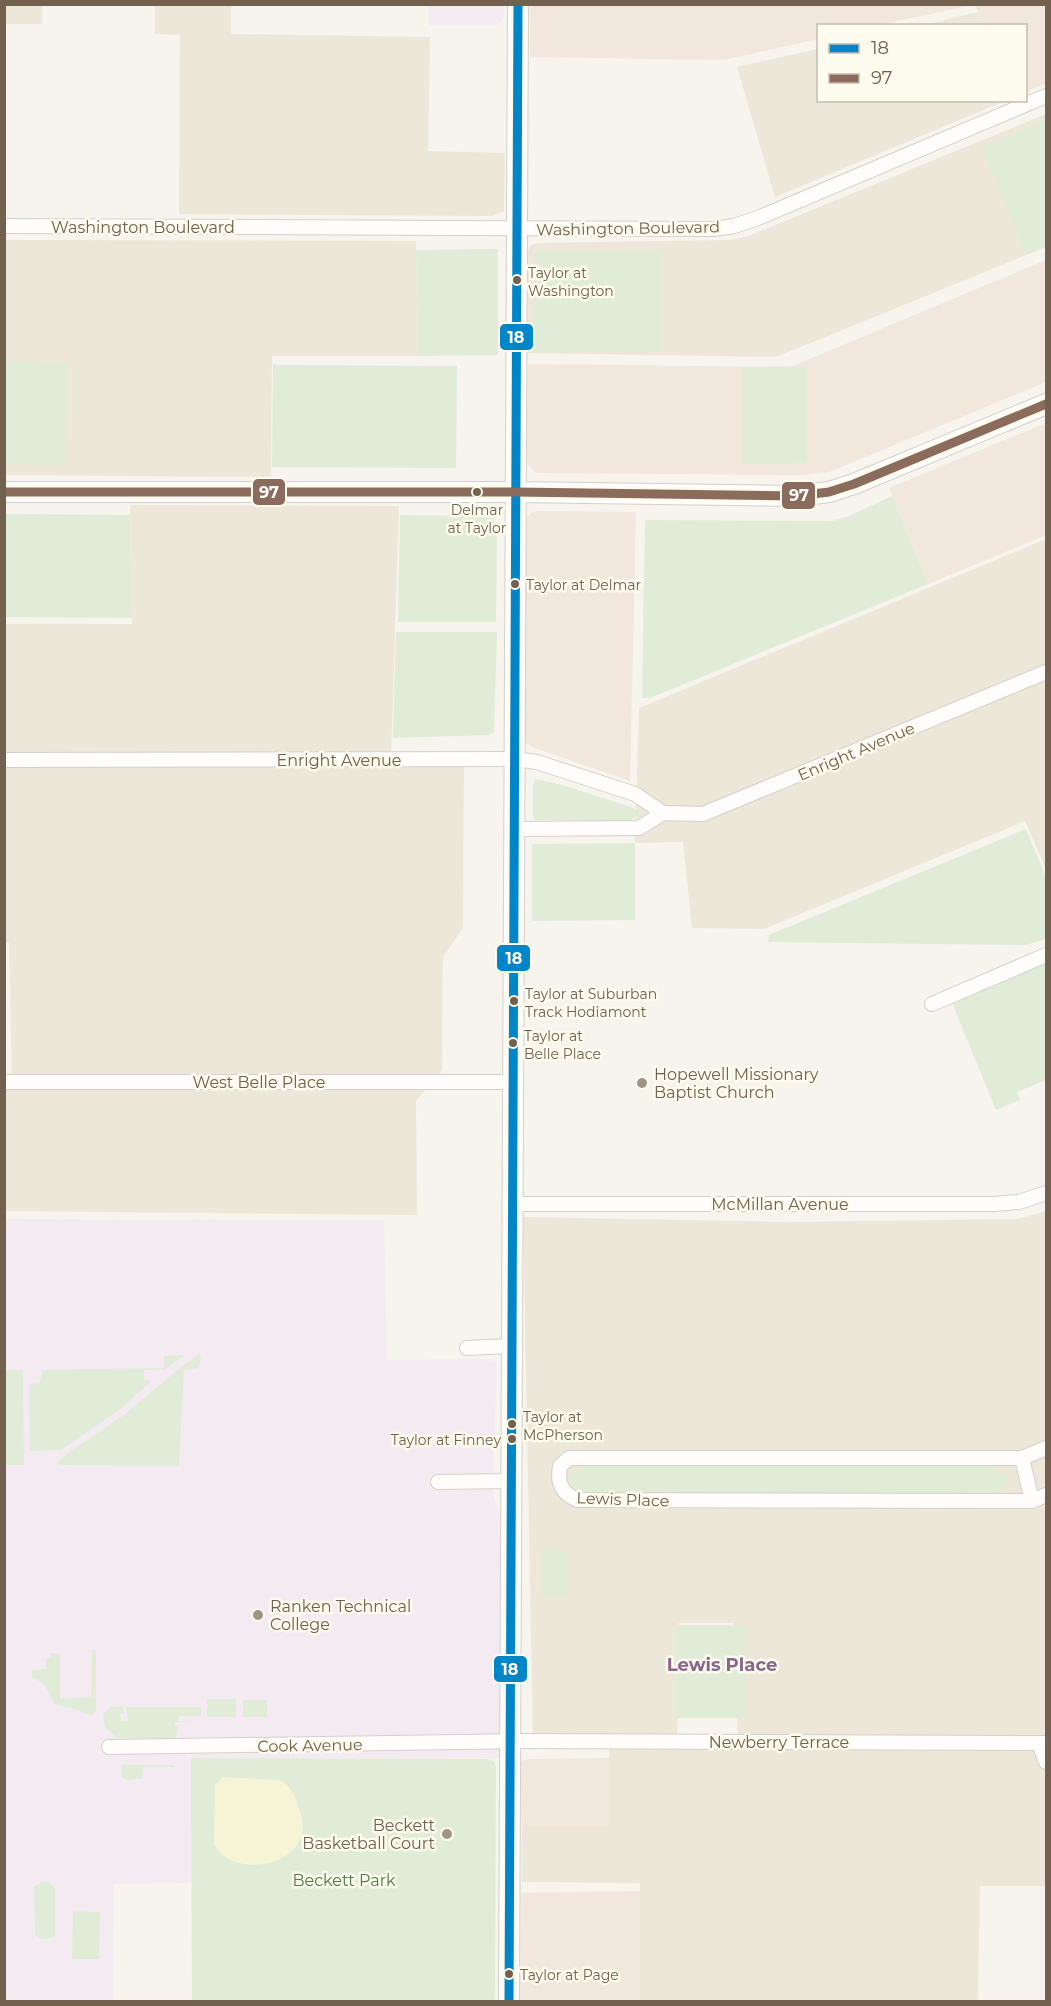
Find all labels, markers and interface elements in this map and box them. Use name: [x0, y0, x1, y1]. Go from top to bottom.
legend: [817, 24, 1027, 102]
text: 18: [871, 37, 889, 59]
text: 97: [871, 67, 892, 89]
street label: Washington Boulevard: [536, 217, 720, 240]
street label: Washington Boulevard: [51, 218, 235, 237]
place label: Taylor at Washington: [528, 264, 614, 300]
marker: Taylor at Washington: [511, 274, 523, 286]
line badge: 18: [499, 323, 534, 351]
text: 18: [508, 328, 524, 347]
line badge: 97: [252, 478, 286, 506]
line badge: 97: [781, 481, 816, 510]
text: 97: [259, 483, 279, 502]
marker: Delmar at Taylor: [471, 486, 483, 498]
text: 97: [789, 486, 809, 505]
place label: Delmar at Taylor: [448, 501, 507, 537]
place label: Taylor at Delmar: [526, 576, 642, 594]
marker: Taylor at Delmar: [509, 578, 521, 590]
street label: Enright Avenue: [795, 718, 917, 785]
street label: Enright Avenue: [277, 751, 401, 770]
line badge: 18: [496, 944, 531, 972]
text: 18: [506, 949, 522, 968]
place label: Taylor at Suburban Track Hodiamont: [525, 985, 657, 1021]
marker: Taylor at Suburban Track Hodiamont: [508, 995, 520, 1007]
place label: Taylor at Belle Place: [524, 1027, 601, 1063]
marker: Taylor at Belle Place: [507, 1037, 519, 1049]
place label: Hopewell Missionary Baptist Church: [654, 1065, 819, 1102]
street label: West Belle Place: [192, 1073, 326, 1092]
marker: Hopewell Missionary Baptist Church: [635, 1076, 649, 1090]
street label: McMillan Avenue: [711, 1195, 849, 1214]
place label: Taylor at McPherson: [523, 1408, 603, 1444]
marker: Taylor at McPherson: [506, 1418, 518, 1430]
place label: Taylor at Finney: [391, 1431, 501, 1449]
marker: Taylor at Finney: [506, 1433, 518, 1445]
street label: Lewis Place: [576, 1488, 670, 1511]
place label: Ranken Technical College: [270, 1597, 411, 1634]
marker: Ranken Technical College: [251, 1608, 265, 1622]
district label: Lewis Place: [667, 1654, 777, 1676]
line badge: 18: [493, 1655, 528, 1683]
text: 18: [502, 1660, 518, 1679]
street label: Newberry Terrace: [709, 1733, 849, 1752]
street label: Cook Avenue: [257, 1735, 363, 1756]
place label: Beckett Basketball Court: [302, 1816, 435, 1853]
marker: Beckett Basketball Court: [440, 1827, 454, 1841]
park label: Beckett Park: [292, 1871, 396, 1890]
place label: Taylor at Page: [520, 1966, 619, 1984]
marker: Taylor at Page: [503, 1968, 515, 1980]

